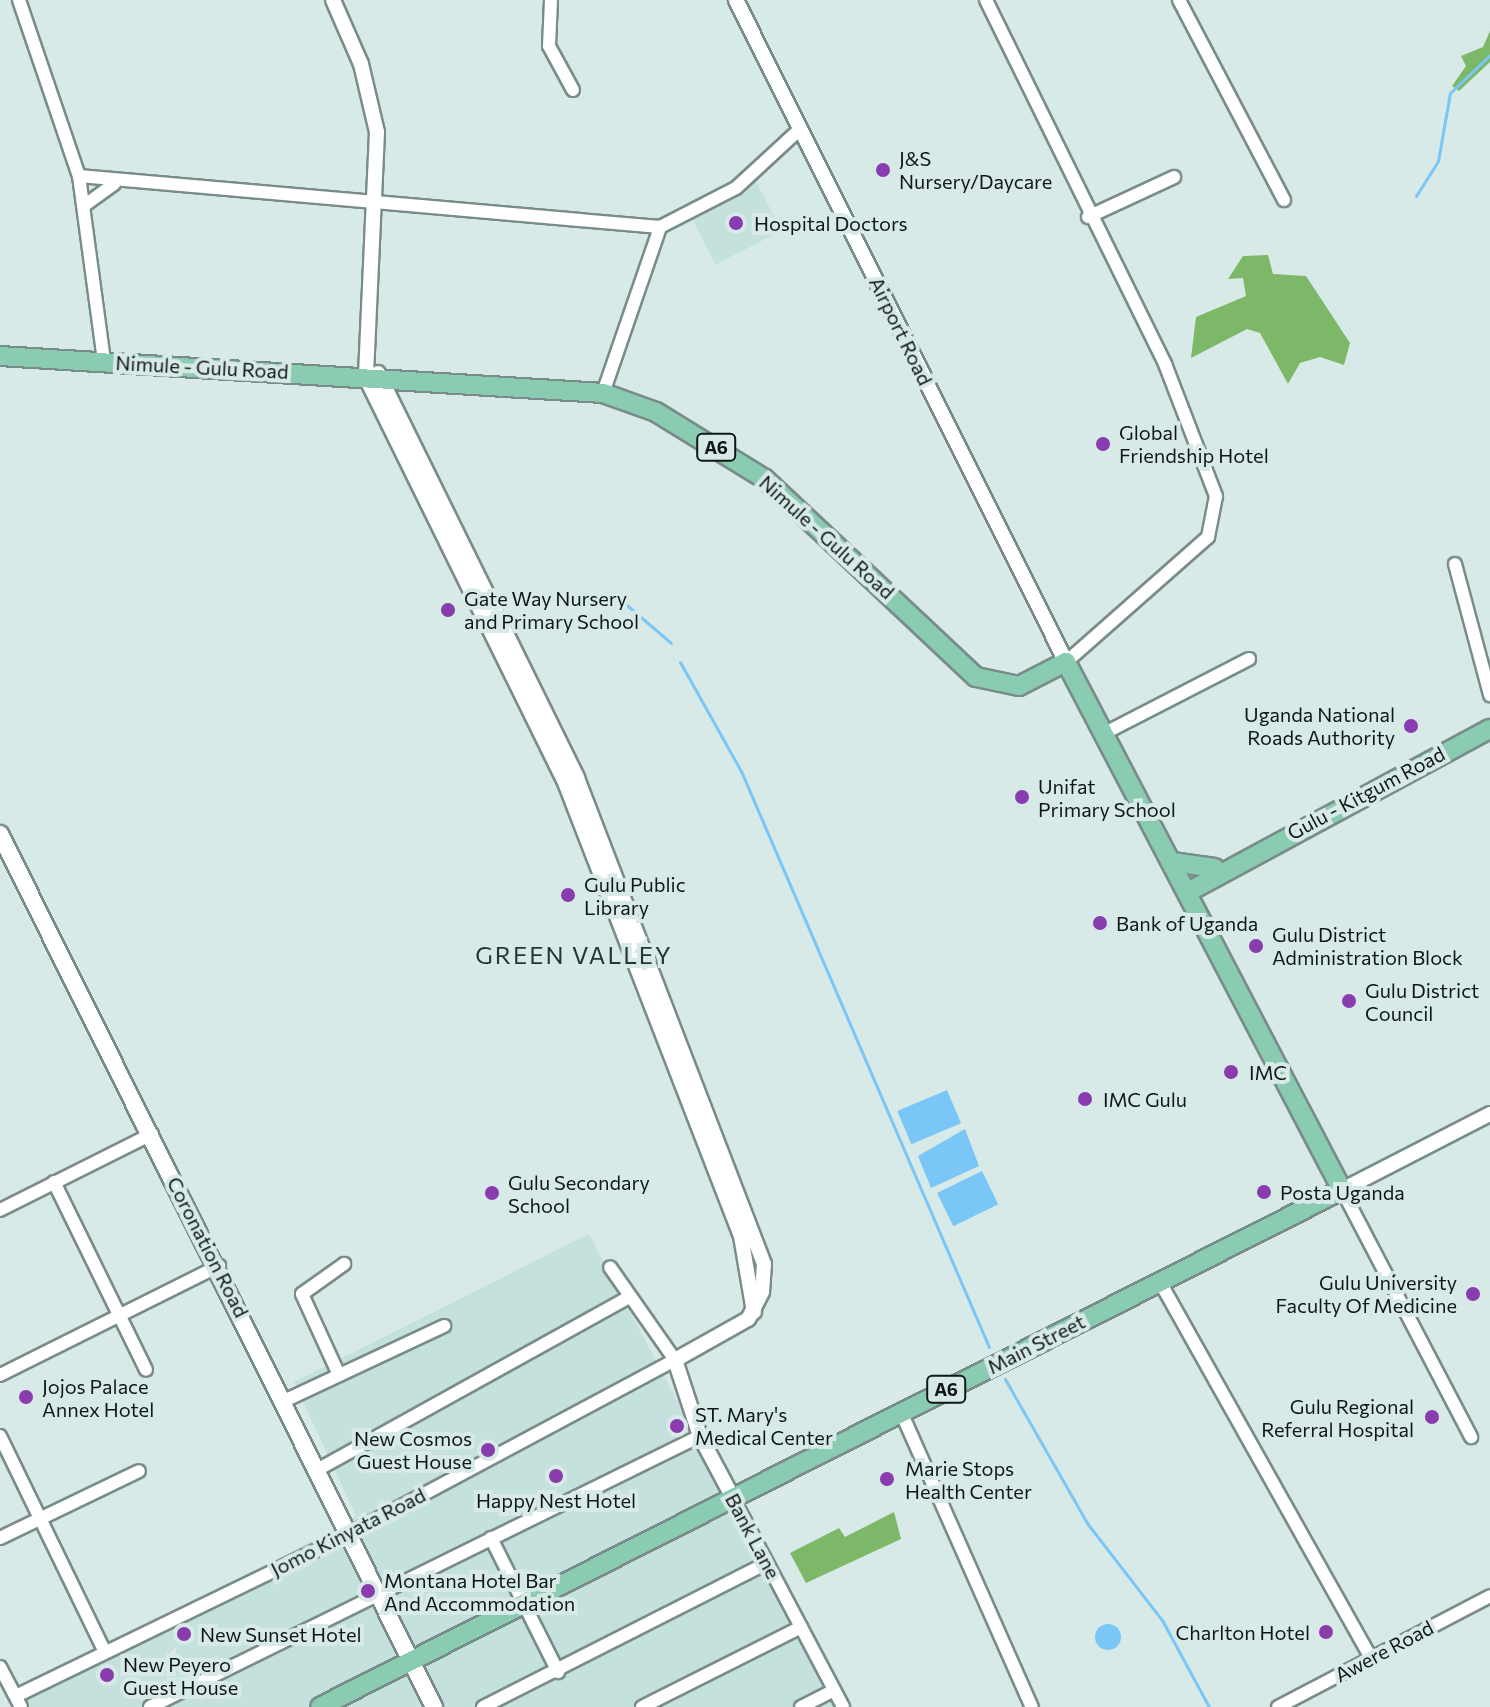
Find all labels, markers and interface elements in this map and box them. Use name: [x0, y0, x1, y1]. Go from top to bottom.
place label: J&S Nursery/Daycare: [899, 146, 1052, 193]
marker: J&S Nursery/Daycare: [874, 161, 892, 179]
place label: Hospital Doctors: [754, 211, 908, 235]
marker: Hospital Doctors: [725, 212, 747, 234]
street label: Airport Road: [864, 273, 938, 389]
street label: Nimule - Gulu Road: [115, 350, 289, 384]
place label: Global Friendship Hotel: [1119, 420, 1269, 467]
road number: A6: [696, 433, 736, 461]
marker: Global Friendship Hotel: [1094, 435, 1112, 453]
street label: Nimule - Gulu Road: [755, 470, 899, 604]
place label: Gate Way Nursery and Primary School: [464, 586, 639, 633]
marker: Gate Way Nursery and Primary School: [439, 601, 457, 619]
place label: Uganda National Roads Authority: [1244, 702, 1395, 749]
marker: Uganda National Roads Authority: [1402, 717, 1420, 735]
street label: Gulu - Kitgum Road: [1283, 741, 1449, 845]
place label: Unifat Primary School: [1038, 774, 1176, 821]
marker: Unifat Primary School: [1013, 788, 1031, 806]
place label: Gulu Public Library: [584, 872, 686, 919]
marker: Gulu Public Library: [559, 886, 577, 904]
place label: Bank of Uganda: [1116, 911, 1258, 935]
marker: Bank of Uganda: [1091, 914, 1109, 932]
place label: Gulu District Administration Block: [1272, 922, 1463, 969]
marker: Gulu District Administration Block: [1247, 937, 1265, 955]
district label: GREEN VALLEY: [475, 941, 673, 969]
place label: Gulu District Council: [1365, 978, 1479, 1025]
marker: Gulu District Council: [1340, 992, 1358, 1010]
place label: IMC: [1249, 1060, 1287, 1084]
marker: IMC: [1220, 1061, 1242, 1083]
place label: IMC Gulu: [1103, 1087, 1187, 1111]
marker: IMC Gulu: [1074, 1088, 1096, 1110]
place label: Gulu Secondary School: [508, 1170, 650, 1217]
street label: Coronation Road: [162, 1173, 254, 1321]
place label: Posta Uganda: [1280, 1180, 1405, 1204]
marker: Posta Uganda: [1255, 1183, 1273, 1201]
marker: Gulu Secondary School: [483, 1184, 501, 1202]
place label: Gulu University Faculty Of Medicine: [1276, 1270, 1457, 1317]
marker: Gulu University Faculty Of Medicine: [1464, 1285, 1482, 1303]
street label: Main Street: [983, 1309, 1089, 1379]
place label: Jojos Palace Annex Hotel: [42, 1374, 154, 1421]
road number: A6: [926, 1375, 966, 1403]
marker: Jojos Palace Annex Hotel: [17, 1388, 35, 1406]
place label: Gulu Regional Referral Hospital: [1261, 1394, 1414, 1441]
place label: ST. Mary's Medical Center: [695, 1402, 833, 1449]
marker: Gulu Regional Referral Hospital: [1421, 1406, 1443, 1428]
marker: ST. Mary's Medical Center: [666, 1415, 688, 1437]
place label: New Cosmos Guest House: [354, 1426, 472, 1473]
marker: New Cosmos Guest House: [479, 1441, 497, 1459]
place label: Marie Stops Health Center: [905, 1456, 1032, 1503]
marker: Happy Nest Hotel: [547, 1467, 565, 1485]
marker: Marie Stops Health Center: [876, 1468, 898, 1490]
street label: Jomo Kinyata Road: [267, 1483, 429, 1581]
place label: Happy Nest Hotel: [476, 1488, 636, 1512]
street label: Bank Lane: [720, 1489, 786, 1583]
place label: Montana Hotel Bar And Accommodation: [384, 1568, 575, 1615]
marker: Montana Hotel Bar And Accommodation: [359, 1582, 377, 1600]
street label: Awere Road: [1331, 1615, 1437, 1687]
place label: Charlton Hotel: [1176, 1620, 1310, 1644]
place label: New Sunset Hotel: [200, 1622, 362, 1646]
marker: Charlton Hotel: [1317, 1623, 1335, 1641]
marker: New Sunset Hotel: [175, 1625, 193, 1643]
place label: New Peyero Guest House: [123, 1652, 238, 1699]
marker: New Peyero Guest House: [98, 1666, 116, 1684]

